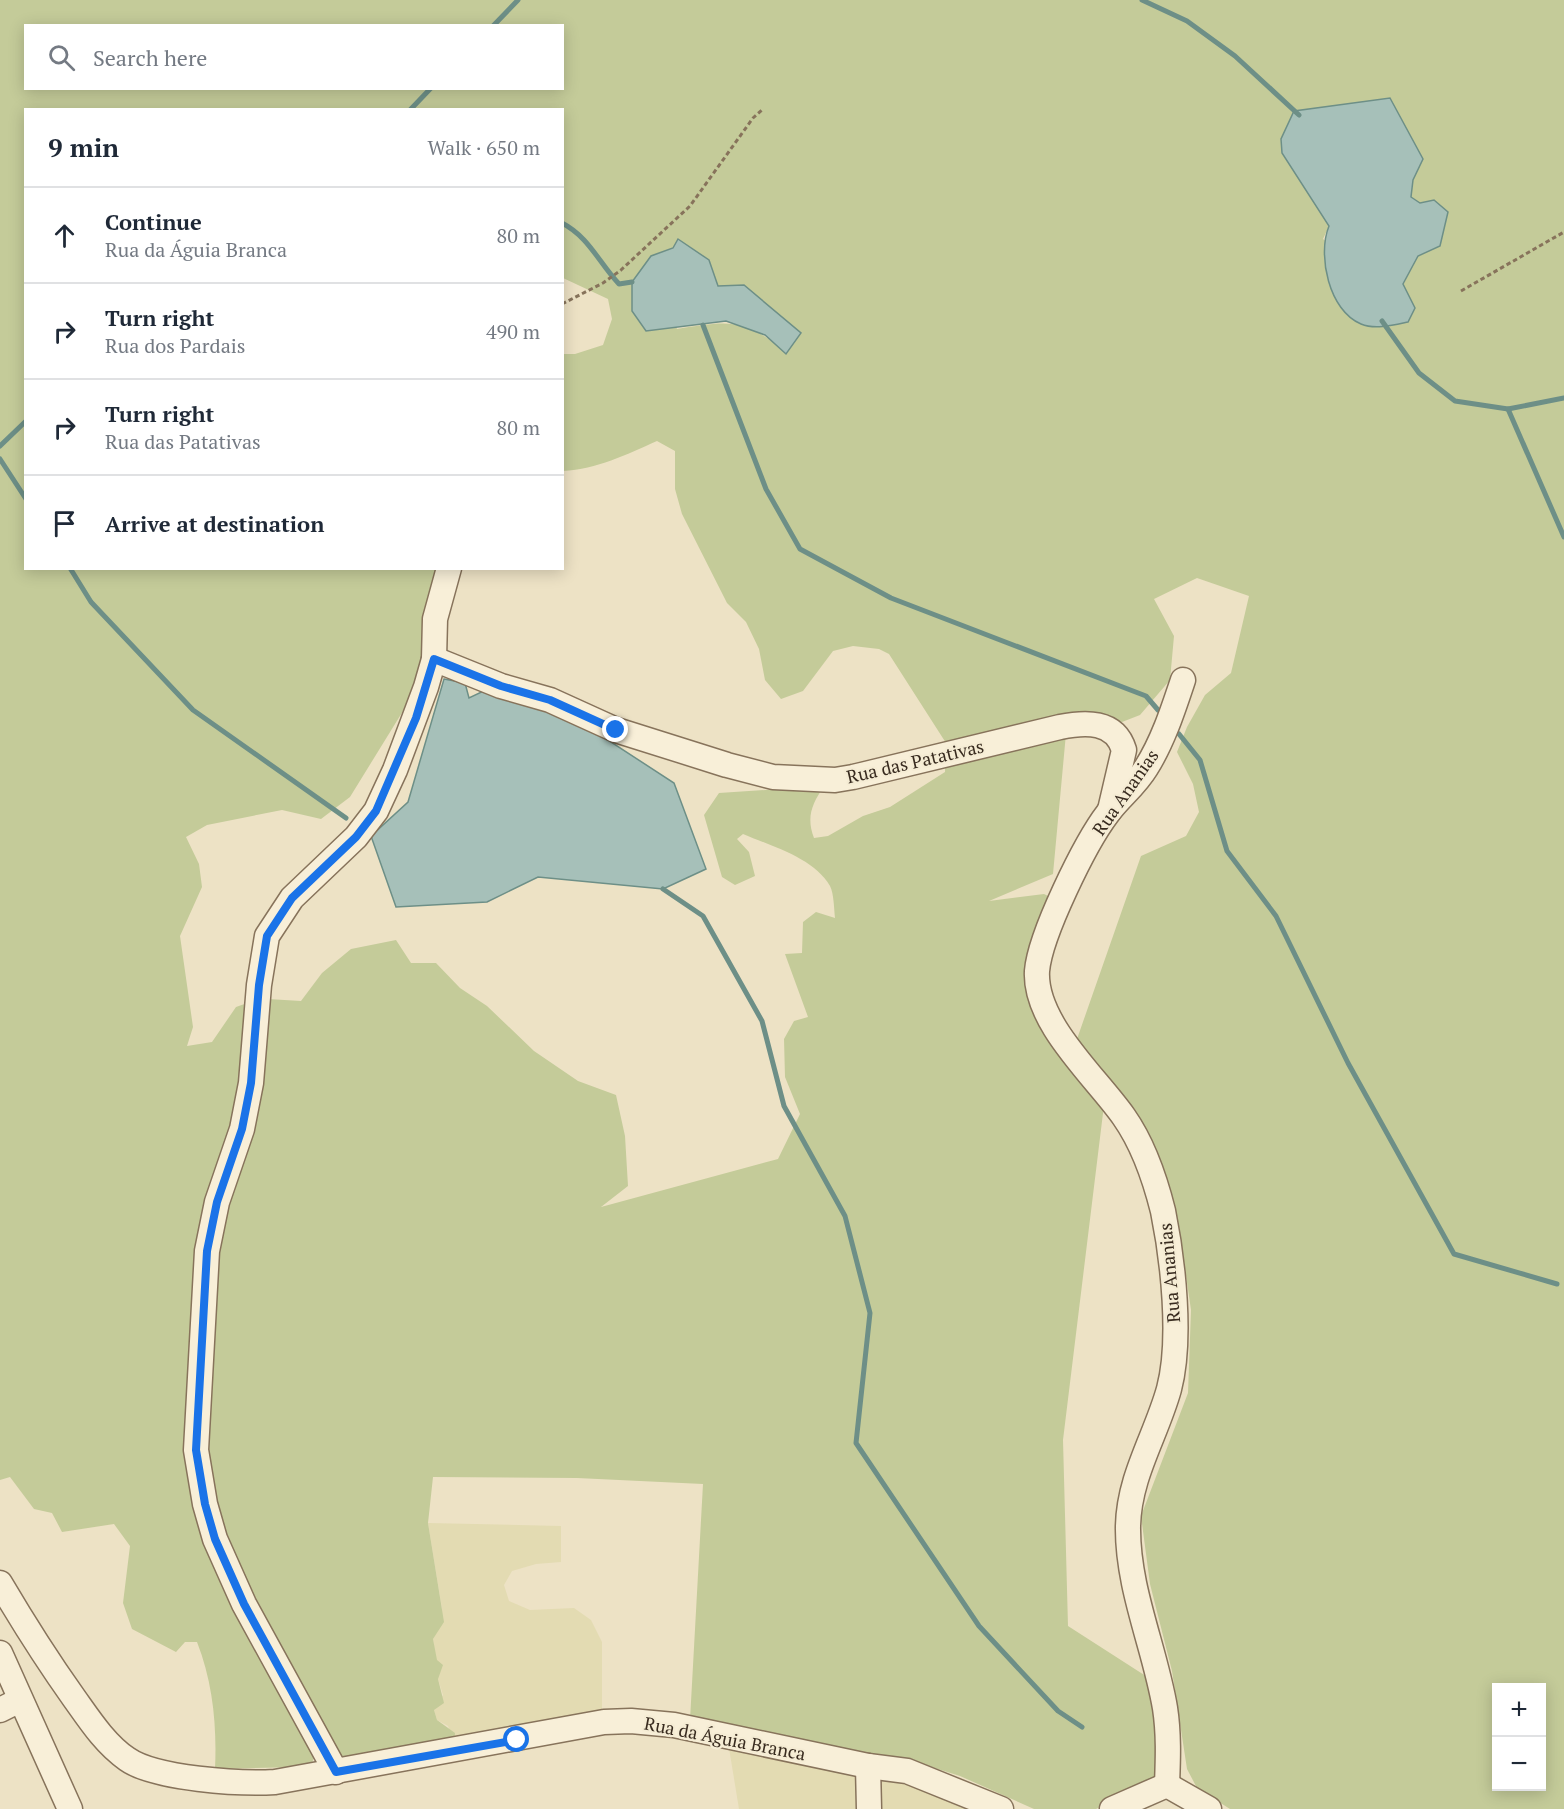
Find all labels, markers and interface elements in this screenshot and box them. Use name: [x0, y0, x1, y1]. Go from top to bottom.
search box: [24, 24, 564, 90]
icon: search: [45, 41, 78, 74]
text: Search here: [93, 43, 207, 72]
text: 9 min: [48, 130, 119, 164]
text: Walk · 650 m: [428, 134, 540, 161]
text: Continue: [105, 207, 202, 236]
icon: ahead: [48, 219, 81, 252]
text: 80 m: [497, 222, 540, 249]
text: Rua da Águia Branca: [105, 236, 287, 263]
text: Turn right: [105, 303, 214, 332]
icon: right: [48, 315, 81, 348]
text: 490 m: [486, 318, 540, 345]
text: Rua dos Pardais: [105, 332, 245, 359]
text: Turn right: [105, 399, 214, 428]
icon: right: [48, 411, 81, 444]
text: 80 m: [497, 414, 540, 441]
text: Rua das Patativas: [105, 428, 261, 455]
icon: arrive: [48, 507, 81, 540]
text: Arrive at destination: [105, 509, 324, 538]
route end: [602, 716, 628, 742]
street label: Rua das Patativas: [844, 734, 986, 788]
street label: Rua Ananias: [1086, 744, 1164, 840]
street label: Rua Ananias: [1153, 1222, 1185, 1324]
map controls: [1492, 1683, 1546, 1791]
button: +: [1492, 1683, 1546, 1737]
street label: Rua da Águia Branca: [642, 1711, 808, 1765]
route start: [503, 1726, 529, 1752]
button: −: [1492, 1737, 1546, 1791]

